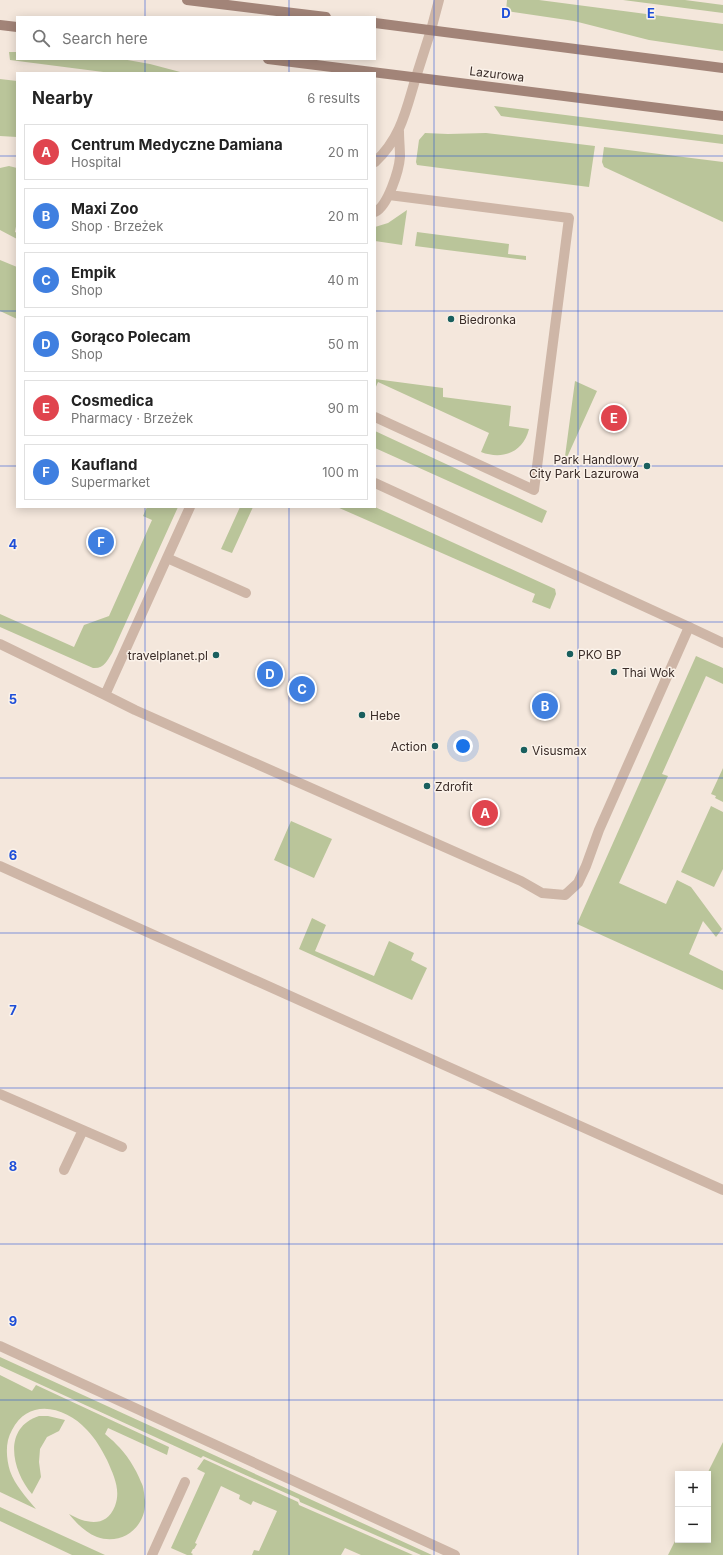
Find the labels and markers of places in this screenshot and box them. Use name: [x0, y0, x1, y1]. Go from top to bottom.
place label: Biedronka: [459, 312, 516, 327]
marker: Biedronka: [446, 314, 456, 324]
pin: E: [601, 403, 627, 433]
place label: Park Handlowy City Park Lazurowa: [529, 452, 639, 481]
marker: Park Handlowy City Park Lazurowa: [642, 461, 652, 471]
pin: F: [88, 527, 114, 557]
place label: PKO BP: [578, 647, 622, 662]
place label: travelplanet.pl: [128, 648, 208, 663]
marker: PKO BP: [565, 649, 575, 659]
marker: travelplanet.pl: [211, 650, 221, 660]
pin: D: [257, 659, 283, 689]
place label: Thai Wok: [622, 665, 675, 680]
marker: Thai Wok: [609, 667, 619, 677]
pin: C: [289, 674, 315, 704]
pin: B: [532, 691, 558, 721]
place label: Hebe: [370, 708, 400, 723]
marker: Hebe: [357, 710, 367, 720]
place label: Action: [391, 739, 427, 754]
marker: Action: [430, 741, 440, 751]
place label: Visusmax: [532, 743, 587, 758]
marker: Visusmax: [519, 745, 529, 755]
place label: Zdrofit: [435, 779, 473, 794]
marker: Zdrofit: [422, 781, 432, 791]
pin: A: [472, 798, 498, 828]

